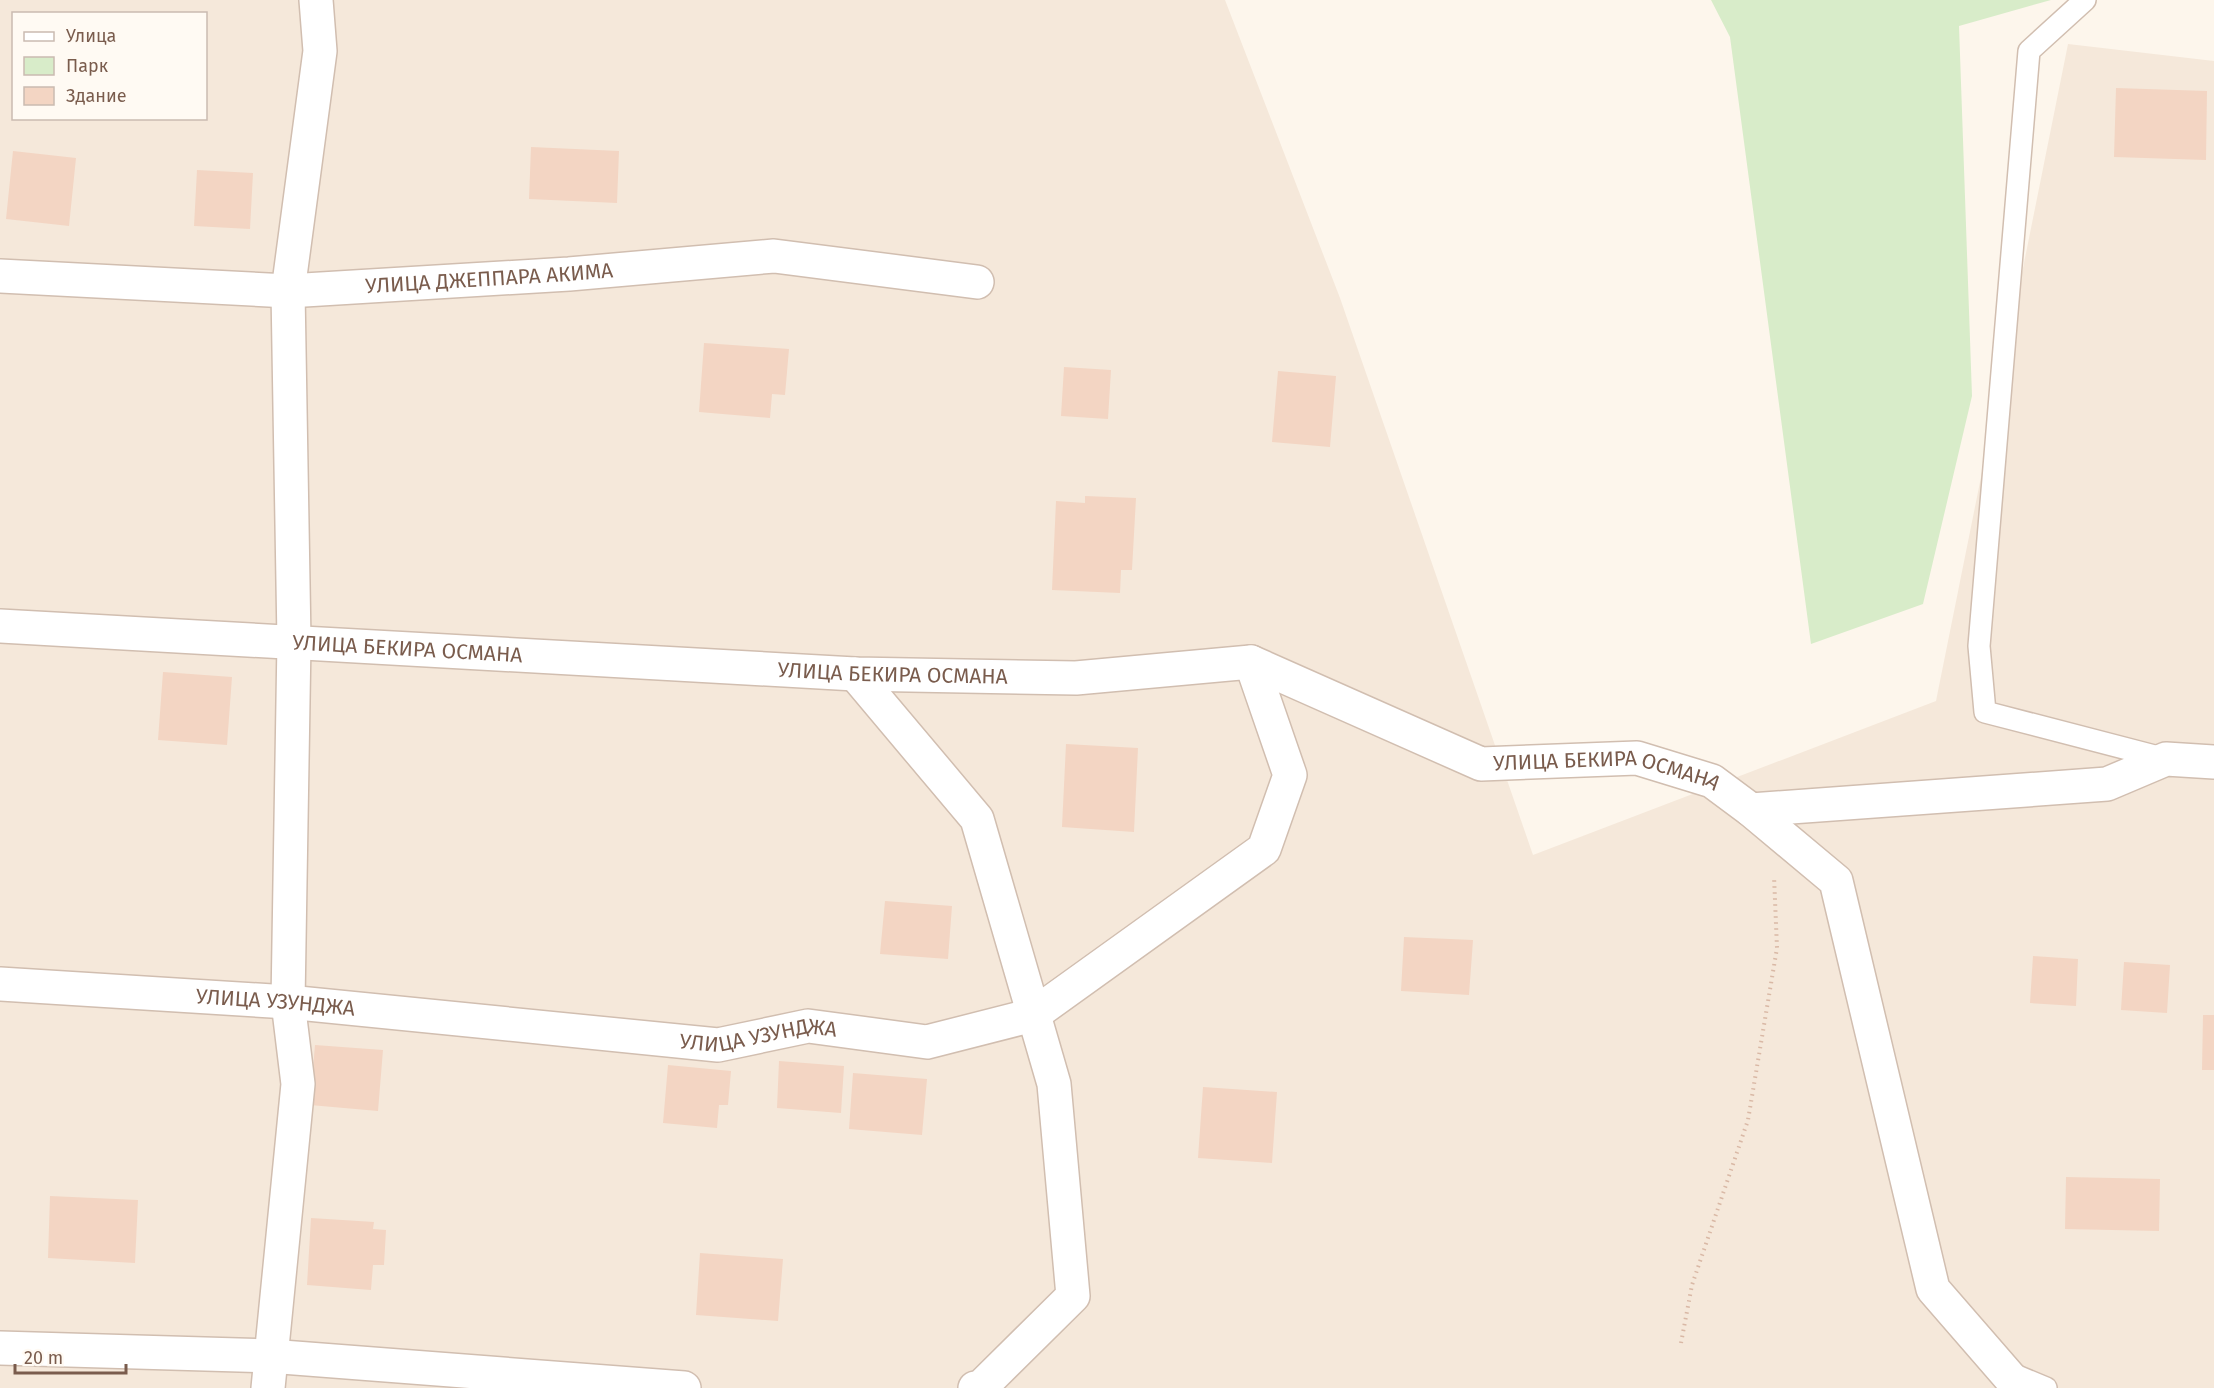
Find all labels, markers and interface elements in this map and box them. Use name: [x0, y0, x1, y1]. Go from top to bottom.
legend: [12, 12, 207, 120]
text: Улица: [66, 25, 116, 47]
text: Парк: [66, 55, 109, 77]
text: Здание: [66, 85, 127, 107]
street label: УЛИЦА ДЖЕППАРА АКИМА: [365, 257, 614, 299]
street label: УЛИЦА БЕКИРА ОСМАНА: [292, 629, 523, 668]
street label: УЛИЦА БЕКИРА ОСМАНА: [777, 657, 1008, 690]
street label: УЛИЦА БЕКИРА ОСМАНА: [1493, 745, 1726, 796]
street label: УЛИЦА УЗУНДЖА: [195, 983, 356, 1022]
street label: УЛИЦА УЗУНДЖА: [678, 1013, 839, 1058]
scale bar: [15, 1337, 126, 1375]
text: 20 m: [24, 1347, 63, 1369]

